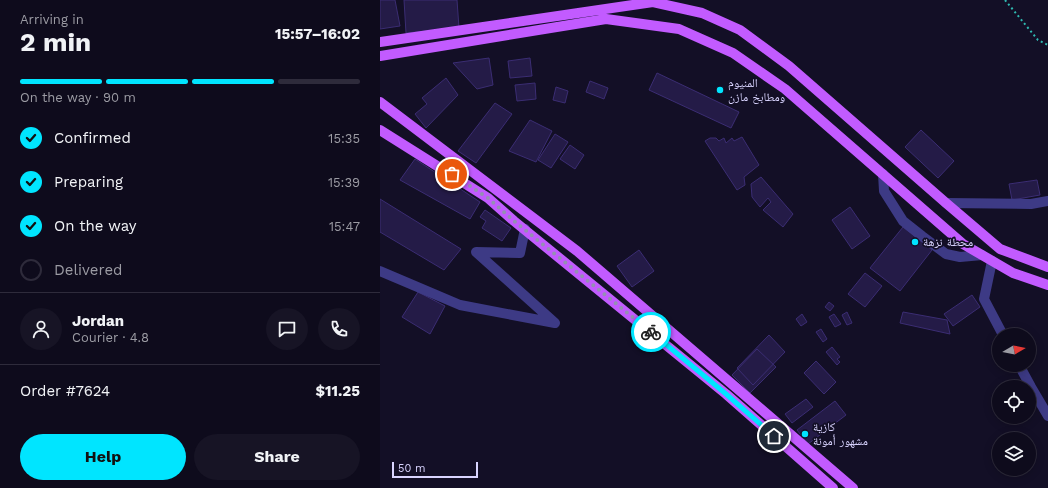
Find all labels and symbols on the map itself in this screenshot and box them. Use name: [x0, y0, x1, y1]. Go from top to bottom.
place label: المنيوم ومطابخ مازن: [728, 76, 785, 104]
marker: المنيوم ومطابخ مازن: [715, 85, 725, 95]
pin: [435, 157, 469, 191]
place label: محطة نزهة: [923, 235, 973, 249]
marker: محطة نزهة: [910, 237, 920, 247]
courier: [631, 312, 671, 352]
north arrow: [992, 328, 1036, 372]
pin: [757, 419, 791, 453]
place label: كازية مشهور أمونة: [813, 420, 868, 448]
marker: كازية مشهور أمونة: [800, 429, 810, 439]
scale bar: [392, 460, 478, 479]

